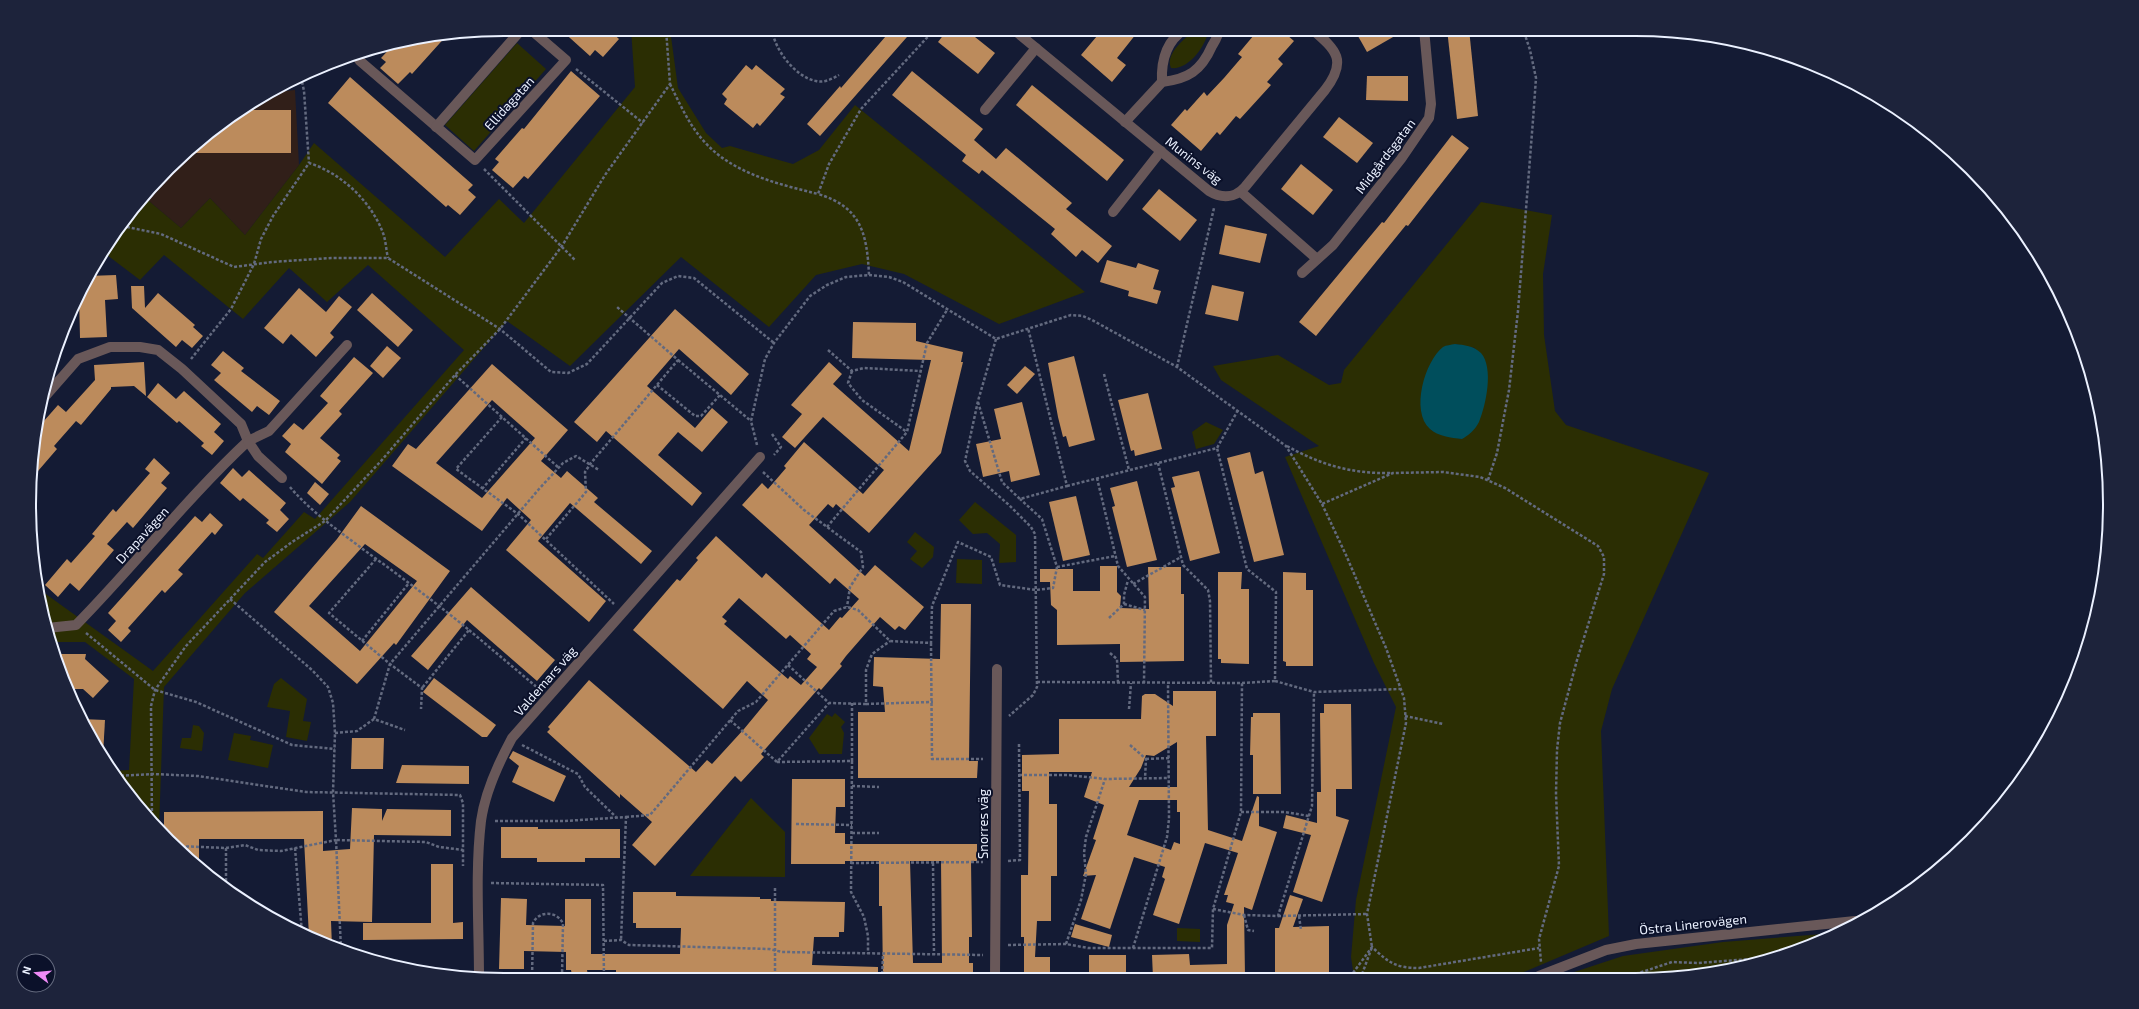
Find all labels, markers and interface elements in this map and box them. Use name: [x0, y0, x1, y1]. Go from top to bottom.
street label: Ellidagatan: [481, 73, 537, 133]
street label: Midgårdsgatan: [1352, 115, 1418, 197]
street label: Munins väg: [1162, 133, 1226, 187]
street label: Drapavägen: [112, 503, 172, 567]
street label: Valdemars väg: [510, 643, 580, 719]
street label: Snorres väg: [975, 789, 991, 859]
street label: Östra Linerovägen: [1638, 910, 1748, 938]
north arrow: [16, 953, 56, 993]
text: N: [19, 964, 33, 976]

